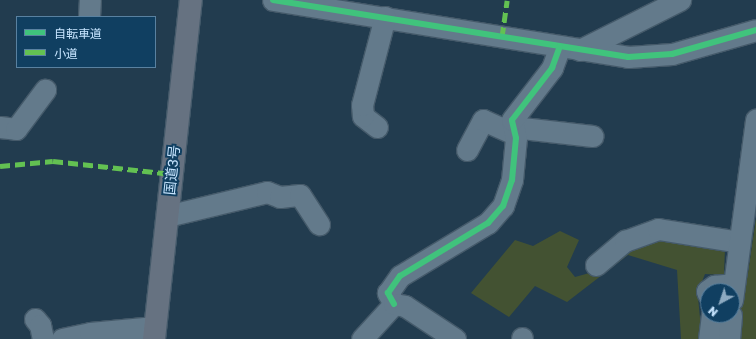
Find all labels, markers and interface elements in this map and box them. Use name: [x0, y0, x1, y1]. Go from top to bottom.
legend: [16, 16, 156, 68]
text: 自転車道: [54, 26, 102, 41]
text: 小道: [54, 46, 78, 61]
street label: 国道3号: [161, 144, 183, 196]
north arrow: [700, 283, 740, 323]
text: N: [705, 304, 720, 319]

